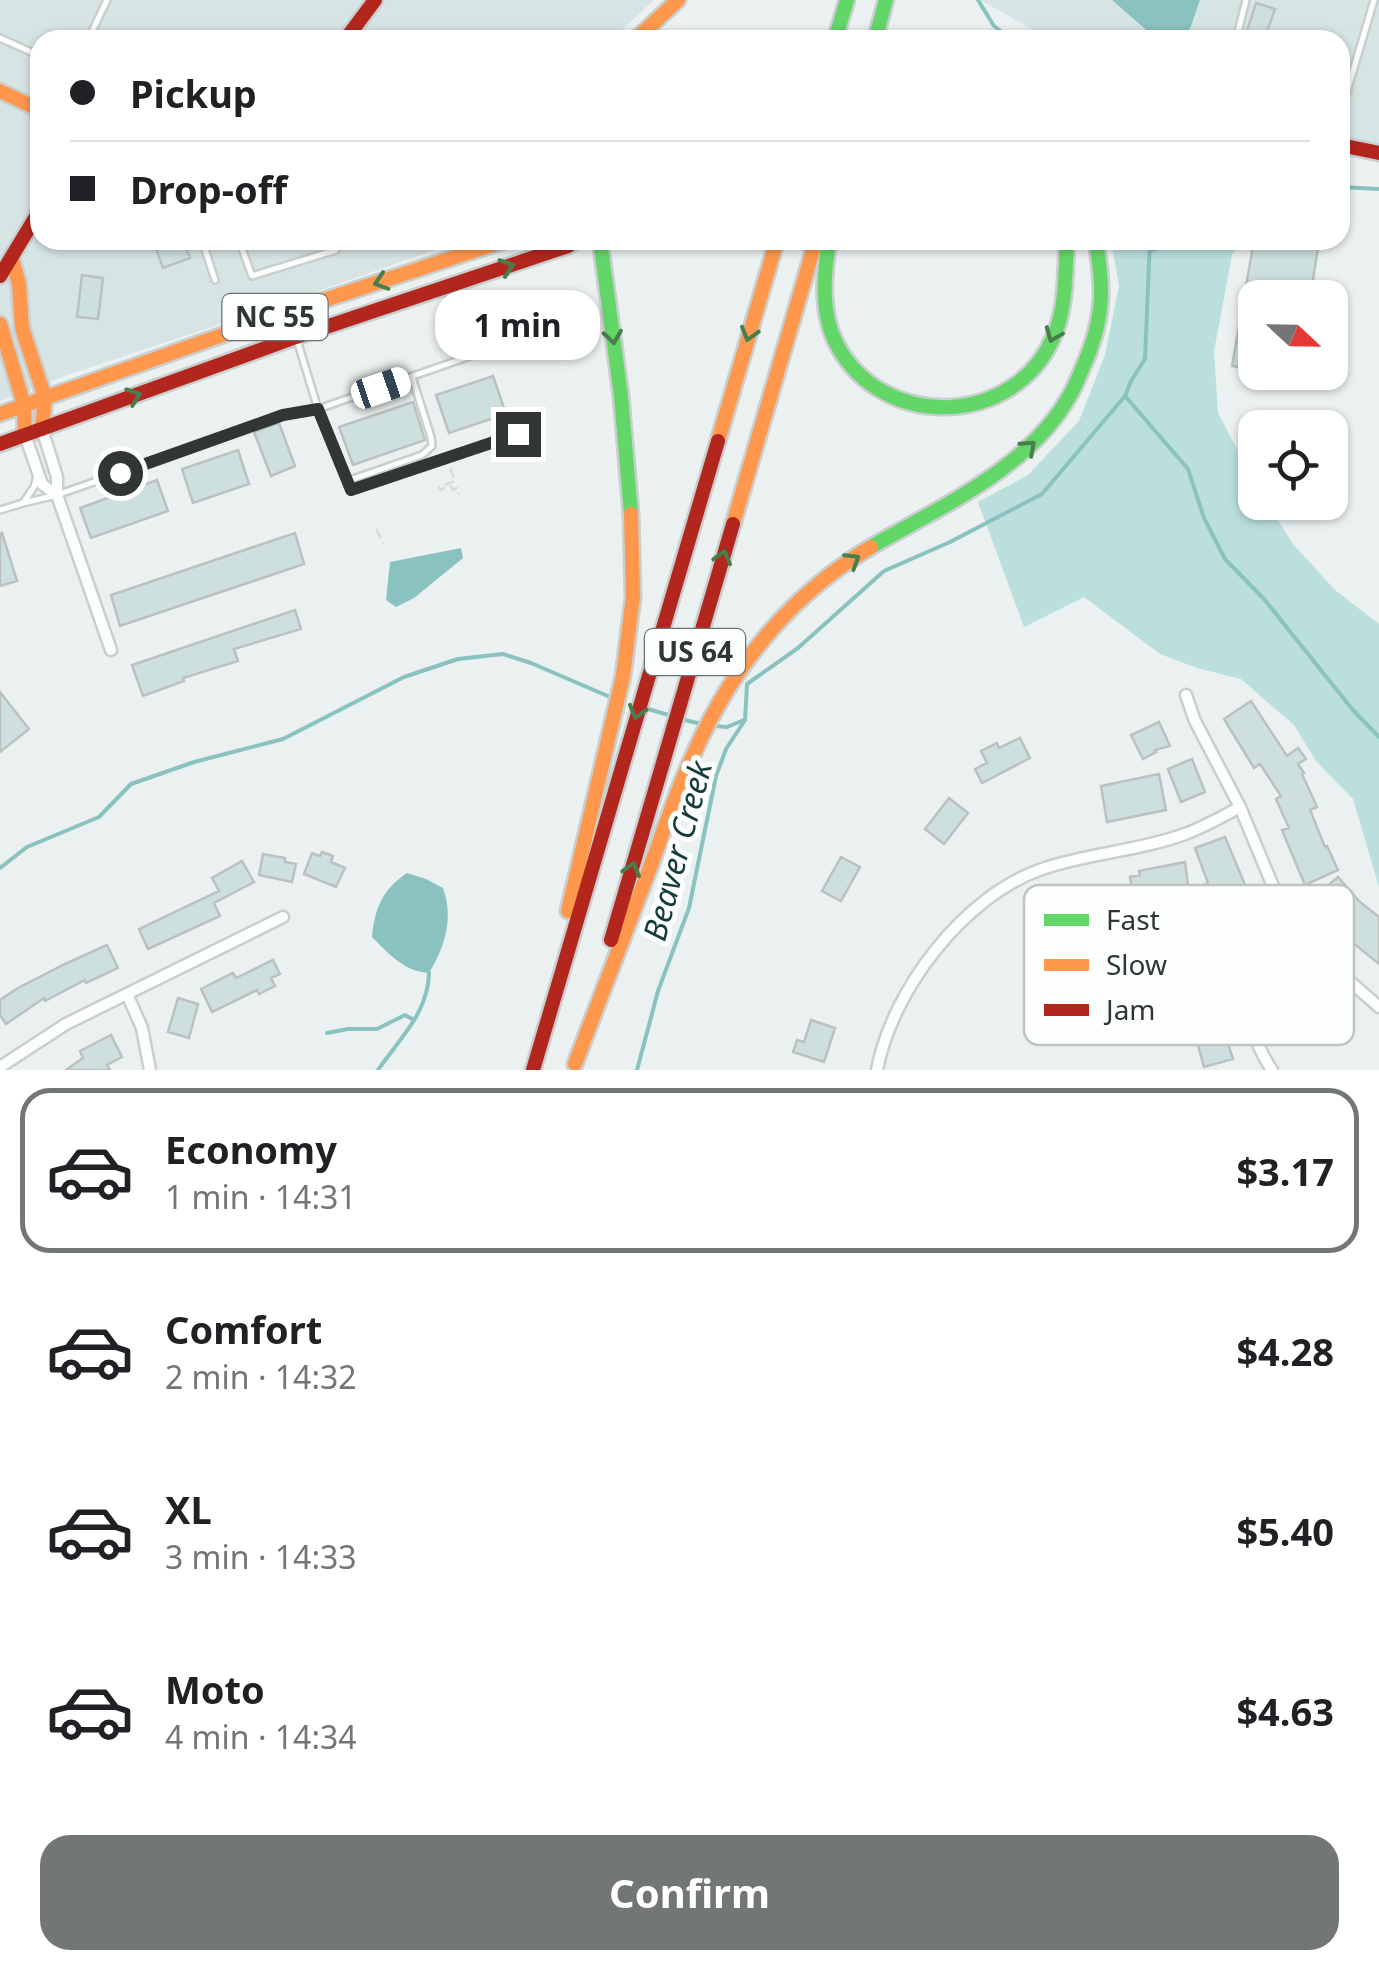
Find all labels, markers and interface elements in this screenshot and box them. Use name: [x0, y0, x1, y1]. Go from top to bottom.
text: Pickup: [130, 67, 257, 119]
text: Drop-off: [130, 163, 287, 215]
one-way arrow: [497, 258, 514, 278]
one-way arrow: [373, 270, 390, 290]
north arrow: [1238, 280, 1348, 390]
map controls: [1238, 280, 1348, 520]
callout: 1 min: [436, 289, 600, 359]
road number: NC 55: [222, 294, 328, 340]
text: 1 min: [473, 303, 562, 346]
one-way arrow: [740, 324, 761, 341]
one-way arrow: [1045, 325, 1065, 343]
one-way arrow: [602, 328, 623, 345]
car: [348, 364, 414, 412]
one-way arrow: [124, 387, 141, 408]
button: locate: [1238, 410, 1348, 520]
route end: [496, 412, 541, 457]
one-way arrow: [1017, 441, 1036, 459]
route start: [98, 451, 143, 496]
one-way arrow: [711, 549, 732, 567]
one-way arrow: [842, 553, 860, 572]
road number: US 64: [645, 629, 745, 675]
one-way arrow: [628, 703, 649, 720]
water label: Beaver Creek: [632, 755, 721, 945]
one-way arrow: [620, 862, 641, 879]
legend: [1024, 885, 1354, 1045]
text: Fast: [1106, 900, 1160, 938]
text: Slow: [1106, 945, 1167, 983]
text: Jam: [1103, 990, 1156, 1028]
text: Economy: [165, 1123, 337, 1175]
icon: car: [45, 1126, 135, 1216]
text: $3.17: [1236, 1145, 1334, 1197]
text: 1 min · 14:31: [165, 1175, 357, 1218]
text: Comfort: [165, 1303, 322, 1355]
icon: car: [45, 1306, 135, 1396]
text: $4.28: [1236, 1325, 1334, 1377]
text: 2 min · 14:32: [165, 1355, 357, 1398]
text: XL: [165, 1483, 212, 1535]
icon: car: [45, 1486, 135, 1576]
text: $5.40: [1236, 1505, 1334, 1557]
text: 3 min · 14:33: [165, 1535, 357, 1578]
text: Moto: [165, 1663, 265, 1715]
icon: car: [45, 1666, 135, 1756]
text: $4.63: [1236, 1685, 1334, 1737]
text: 4 min · 14:34: [165, 1715, 357, 1758]
button: Confirm: [40, 1835, 1339, 1950]

